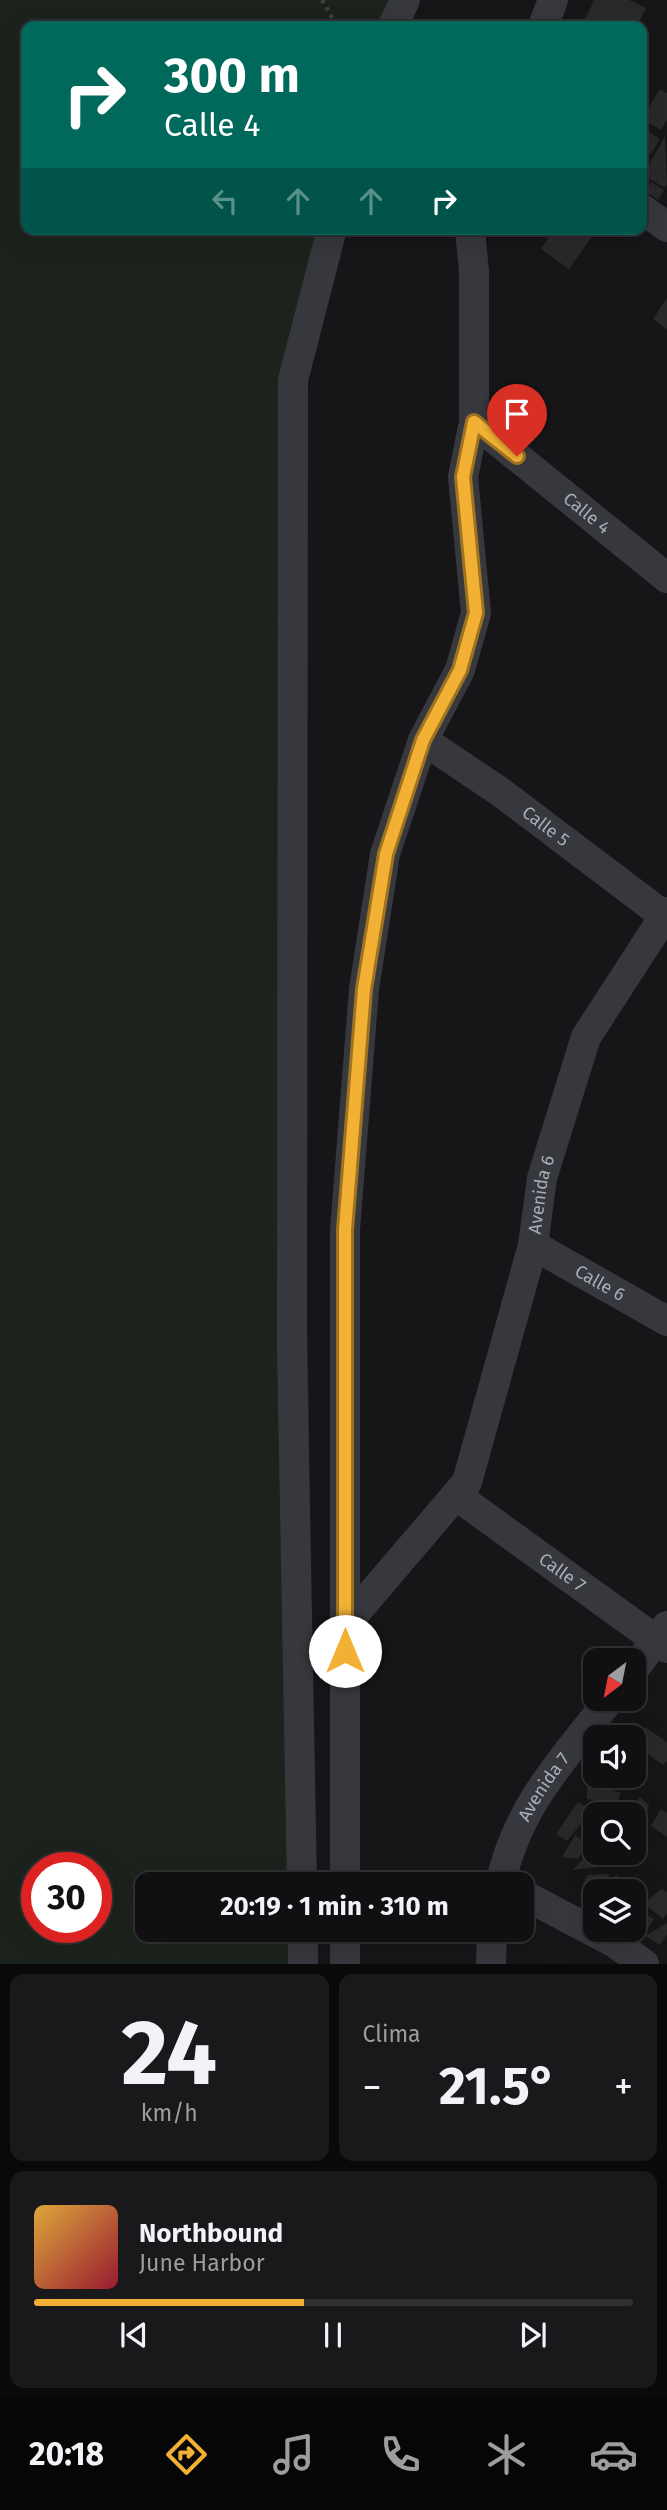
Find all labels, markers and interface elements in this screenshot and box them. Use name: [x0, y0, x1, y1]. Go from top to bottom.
text: 300 m: [164, 46, 300, 105]
icon: right: [49, 49, 140, 140]
text: Calle 4: [164, 106, 260, 144]
icon: left: [206, 182, 244, 220]
icon: ahead: [279, 182, 317, 220]
icon: ahead: [352, 182, 390, 220]
icon: right: [425, 182, 463, 220]
pin: [487, 384, 547, 456]
icon: arrive: [498, 395, 536, 433]
street label: Calle 4: [559, 488, 615, 539]
street label: Calle 5: [518, 801, 574, 851]
street label: Avenida 6: [524, 1153, 559, 1235]
street label: Calle 6: [571, 1260, 629, 1306]
street label: Calle 7: [535, 1548, 590, 1597]
position arrow: [308, 1614, 382, 1688]
north arrow: [583, 1648, 646, 1712]
map controls: [583, 1648, 646, 1942]
button: sound: [583, 1725, 646, 1788]
street label: Avenida 7: [513, 1748, 574, 1825]
button: search: [583, 1802, 646, 1865]
speed limit sign: 30: [21, 1852, 112, 1943]
button: layers: [583, 1879, 646, 1942]
text: 20:19 · 1 min · 310 m: [220, 1891, 449, 1922]
text: 24: [121, 1999, 217, 2108]
text: Clima: [363, 2020, 421, 2048]
text: 21.5°: [439, 2055, 556, 2118]
text: −: [363, 2064, 382, 2110]
text: +: [614, 2064, 633, 2110]
text: km/h: [141, 2099, 198, 2127]
text: Northbound: [139, 2218, 283, 2249]
text: June Harbor: [139, 2249, 265, 2277]
icon: previous: [115, 2316, 153, 2354]
icon: pause: [314, 2316, 352, 2354]
icon: next: [514, 2316, 552, 2354]
icon: directions: [162, 2430, 211, 2479]
icon: music: [269, 2430, 318, 2479]
icon: phone: [376, 2430, 425, 2479]
icon: climate: [482, 2430, 531, 2479]
icon: car: [589, 2430, 638, 2479]
text: 20:18: [29, 2435, 104, 2473]

